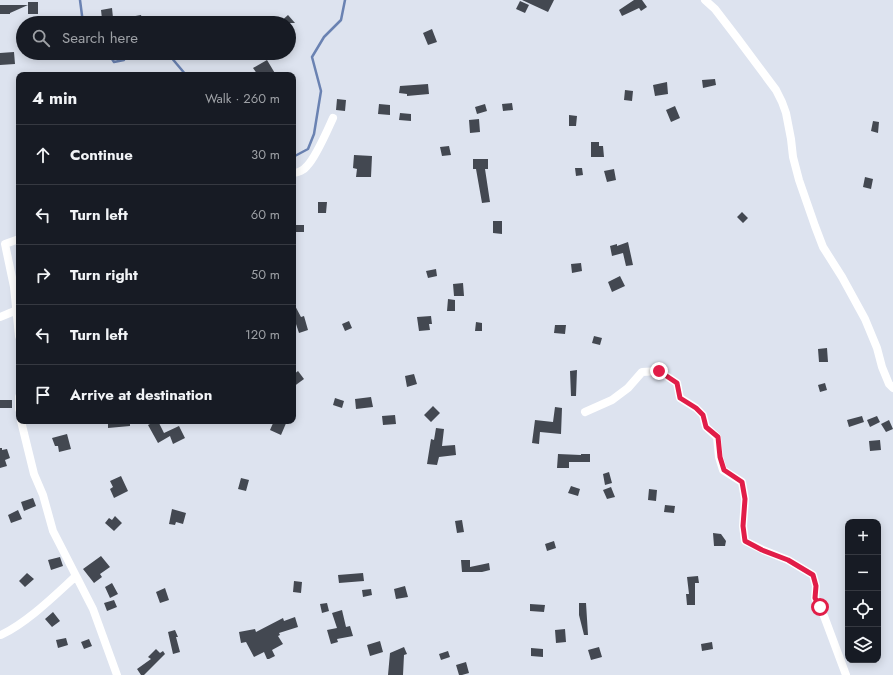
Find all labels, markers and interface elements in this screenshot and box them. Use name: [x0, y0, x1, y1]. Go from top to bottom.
search box: [16, 16, 296, 60]
icon: search: [30, 27, 52, 49]
text: Search here: [62, 27, 138, 49]
text: 4 min: [32, 86, 77, 110]
text: Walk · 260 m: [205, 89, 280, 108]
icon: ahead: [32, 144, 54, 166]
text: Continue: [70, 144, 133, 166]
text: 30 m: [251, 145, 280, 164]
icon: left: [32, 204, 54, 226]
text: Turn left: [70, 204, 128, 226]
text: 60 m: [251, 205, 280, 224]
icon: right: [32, 264, 54, 286]
text: Turn right: [70, 264, 138, 286]
text: 50 m: [251, 265, 280, 284]
icon: left: [32, 324, 54, 346]
text: Turn left: [70, 324, 128, 346]
text: 120 m: [245, 325, 280, 344]
route end: [650, 362, 668, 380]
icon: arrive: [32, 384, 54, 406]
text: Arrive at destination: [70, 384, 212, 406]
map controls: [845, 519, 881, 663]
button: +: [845, 519, 881, 555]
button: −: [845, 555, 881, 591]
button: locate: [845, 591, 881, 627]
route start: [811, 598, 829, 616]
button: layers: [845, 627, 881, 663]

